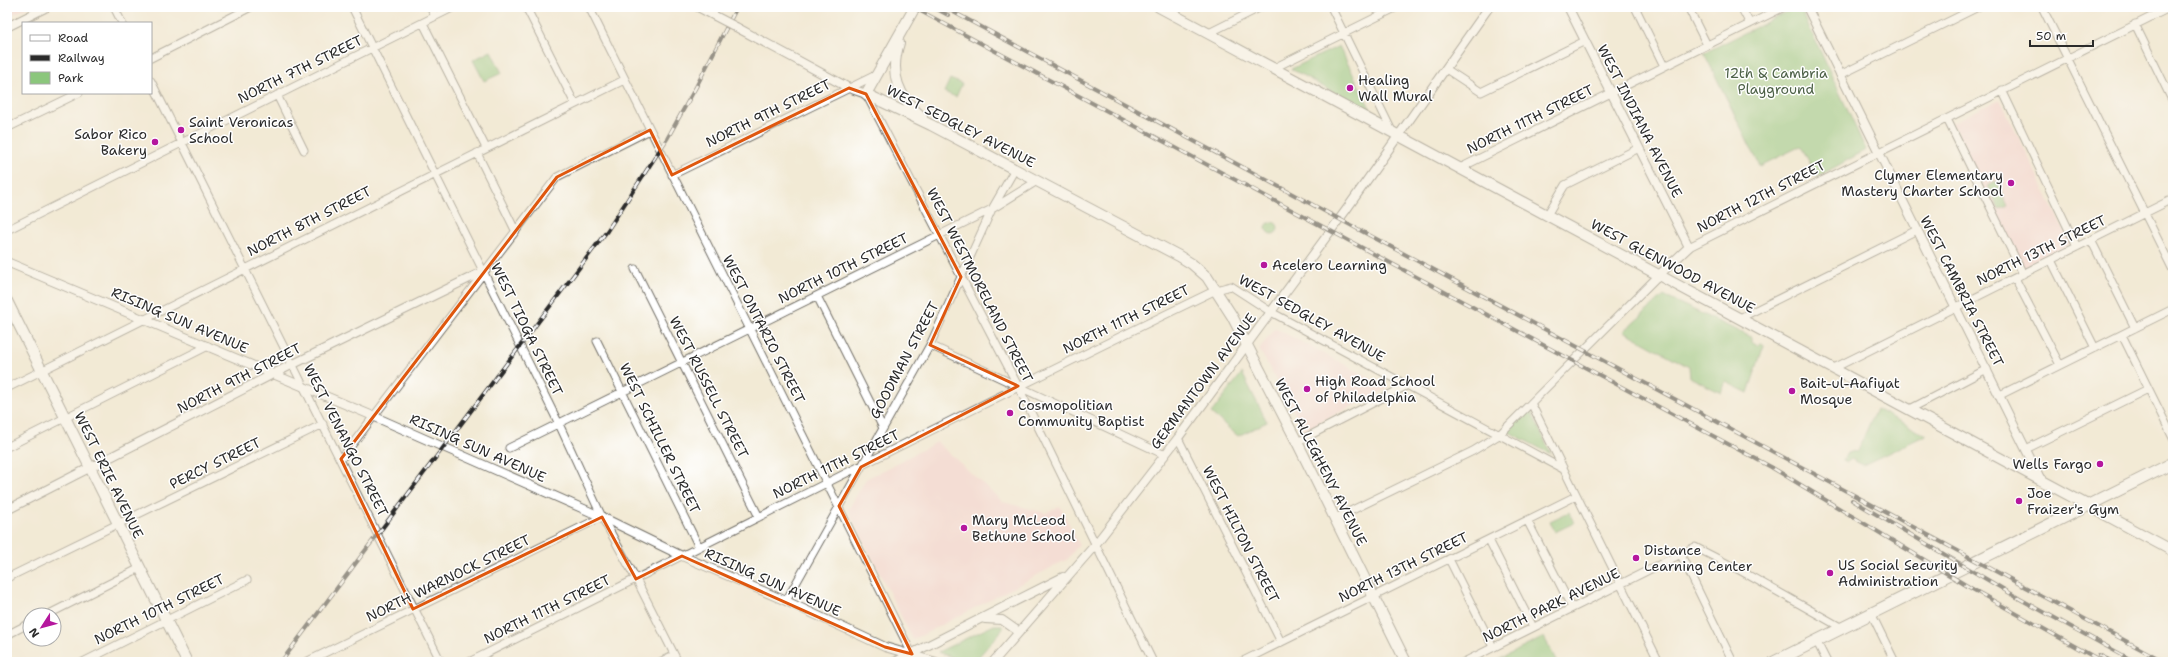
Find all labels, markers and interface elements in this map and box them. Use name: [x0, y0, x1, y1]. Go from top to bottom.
legend: [22, 22, 152, 94]
scale bar: [2030, 22, 2093, 48]
text: 50 m: [2036, 28, 2066, 44]
text: Road: [58, 30, 89, 46]
street label: NORTH 7TH STREET: [235, 31, 366, 107]
street label: WEST INDIANA AVENUE: [1593, 41, 1687, 201]
text: Railway: [58, 50, 105, 66]
park label: 12th & Cambria Playground: [1724, 64, 1828, 98]
text: Park: [58, 70, 84, 86]
place label: Healing Wall Mural: [1358, 71, 1433, 105]
street label: NORTH 9TH STREET: [703, 75, 834, 151]
street label: NORTH 11TH STREET: [1464, 80, 1597, 158]
street label: WEST SEDGLEY AVENUE: [883, 81, 1039, 172]
marker: Healing Wall Mural: [1345, 83, 1355, 93]
place label: Saint Veronicas School: [189, 113, 293, 147]
place label: Sabor Rico Bakery: [74, 125, 147, 159]
marker: Saint Veronicas School: [176, 125, 186, 135]
marker: Sabor Rico Bakery: [150, 137, 160, 147]
street label: NORTH 12TH STREET: [1694, 156, 1829, 236]
place label: Clymer Elementary Mastery Charter School: [1841, 166, 2004, 200]
marker: Clymer Elementary Mastery Charter School: [2006, 178, 2016, 188]
street label: NORTH 8TH STREET: [244, 182, 374, 260]
street label: WEST WESTMORELAND STREET: [923, 185, 1037, 386]
street label: NORTH 13TH STREET: [1973, 211, 2109, 289]
street label: WEST CAMBRIA STREET: [1916, 213, 2008, 370]
street label: WEST GLENWOOD AVENUE: [1588, 215, 1758, 317]
street label: NORTH 10TH STREET: [775, 229, 911, 307]
street label: WEST ONTARIO STREET: [719, 252, 809, 407]
place label: Acelero Learning: [1272, 256, 1387, 274]
street label: WEST TIOGA STREET: [487, 260, 567, 399]
marker: Acelero Learning: [1259, 260, 1269, 270]
street label: WEST SEDGLEY AVENUE: [1236, 270, 1389, 366]
street label: NORTH 11TH STREET: [1060, 280, 1193, 358]
street label: RISING SUN AVENUE: [109, 283, 252, 357]
street label: GOODMAN STREET: [865, 298, 943, 422]
street label: GERMANTOWN AVENUE: [1146, 309, 1260, 453]
street label: WEST RUSSELL STREET: [665, 313, 753, 461]
street label: NORTH 9TH STREET: [174, 339, 304, 417]
street label: WEST SCHILLER STREET: [616, 360, 704, 517]
street label: WEST VENANGO STREET: [300, 361, 393, 520]
place label: High Road School of Philadelphia: [1315, 372, 1436, 406]
place label: Bait-ul-Aafiyat Mosque: [1800, 374, 1900, 408]
street label: WEST ALLEGHENY AVENUE: [1271, 375, 1371, 549]
marker: High Road School of Philadelphia: [1302, 384, 1312, 394]
marker: Bait-ul-Aafiyat Mosque: [1787, 386, 1797, 396]
place label: Cosmopolitian Community Baptist: [1018, 396, 1145, 430]
marker: Cosmopolitian Community Baptist: [1005, 408, 1015, 418]
street label: WEST ERIE AVENUE: [70, 409, 148, 542]
street label: RISING SUN AVENUE: [407, 410, 549, 486]
street label: NORTH 11TH STREET: [770, 425, 903, 503]
street label: PERCY STREET: [166, 433, 264, 493]
place label: Wells Fargo: [2013, 455, 2092, 473]
marker: Wells Fargo: [2095, 459, 2105, 469]
street label: WEST HILTON STREET: [1199, 463, 1283, 606]
place label: Joe Fraizer's Gym: [2027, 484, 2119, 518]
marker: Joe Fraizer's Gym: [2014, 496, 2024, 506]
place label: Mary McLeod Bethune School: [972, 511, 1076, 545]
marker: Mary McLeod Bethune School: [959, 523, 969, 533]
street label: NORTH 13TH STREET: [1335, 528, 1471, 606]
street label: NORTH WARNOCK STREET: [363, 530, 533, 626]
place label: Distance Learning Center: [1644, 541, 1753, 575]
street label: RISING SUN AVENUE: [702, 544, 844, 620]
marker: Distance Learning Center: [1631, 553, 1641, 563]
place label: US Social Security Administration: [1838, 556, 1958, 590]
street label: NORTH PARK AVENUE: [1479, 564, 1623, 646]
marker: US Social Security Administration: [1825, 568, 1835, 578]
street label: NORTH 10TH STREET: [91, 570, 227, 648]
street label: NORTH 11TH STREET: [481, 570, 614, 648]
north arrow: [22, 607, 62, 647]
text: N: [26, 624, 43, 641]

